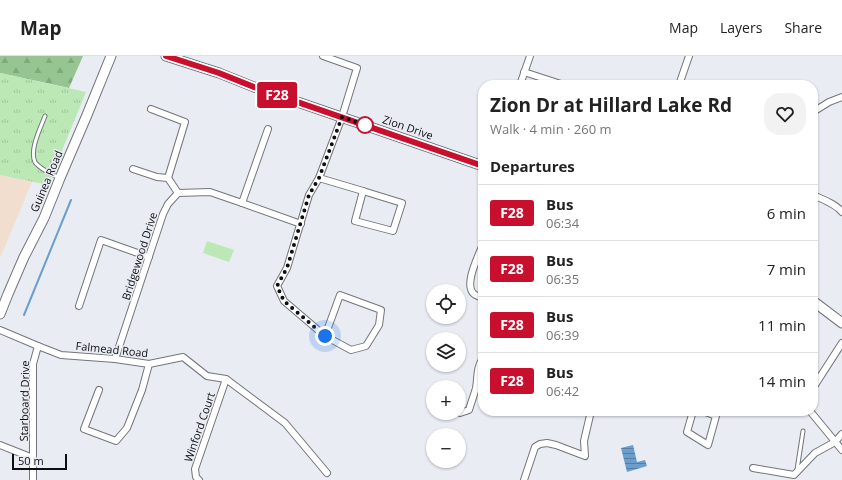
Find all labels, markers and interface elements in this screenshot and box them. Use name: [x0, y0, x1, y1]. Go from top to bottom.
text: Map: [20, 15, 61, 41]
text: Map: [669, 18, 698, 37]
text: Layers: [720, 18, 762, 37]
text: Share: [784, 18, 822, 37]
line badge: F28: [254, 82, 300, 108]
text: F28: [265, 85, 289, 104]
text: Zion Dr at Hillard Lake Rd: [490, 92, 732, 118]
button: heart: [764, 93, 806, 135]
street label: Zion Drive: [381, 111, 435, 143]
unlabelled marker: [356, 116, 374, 134]
text: Walk · 4 min · 260 m: [490, 120, 612, 138]
street label: Guinea Road: [26, 148, 66, 214]
text: Departures: [490, 156, 575, 176]
text: Bus: [546, 194, 573, 214]
text: F28: [500, 203, 524, 222]
text: 6 min: [767, 203, 806, 223]
street label: Bridgewood Drive: [118, 210, 160, 302]
text: 06:34: [546, 214, 579, 232]
text: Bus: [546, 250, 573, 270]
text: F28: [500, 259, 524, 278]
text: 7 min: [767, 259, 806, 279]
text: 06:35: [546, 270, 579, 288]
map controls: [426, 284, 466, 468]
button: locate: [426, 284, 466, 324]
text: Bus: [546, 306, 573, 326]
text: F28: [500, 315, 524, 334]
text: 11 min: [758, 315, 806, 335]
your location: [315, 326, 335, 346]
text: 06:39: [546, 326, 579, 344]
button: layers: [426, 332, 466, 372]
street label: Falmead Road: [75, 338, 149, 360]
street label: Starboard Drive: [16, 360, 32, 442]
text: Bus: [546, 362, 573, 382]
text: F28: [500, 371, 524, 390]
text: 14 min: [758, 371, 806, 391]
button: +: [426, 380, 466, 420]
text: 06:42: [546, 382, 579, 400]
street label: Winford Court: [180, 390, 218, 464]
button: −: [426, 428, 466, 468]
scale bar: [12, 452, 67, 471]
text: 50 m: [18, 453, 44, 468]

